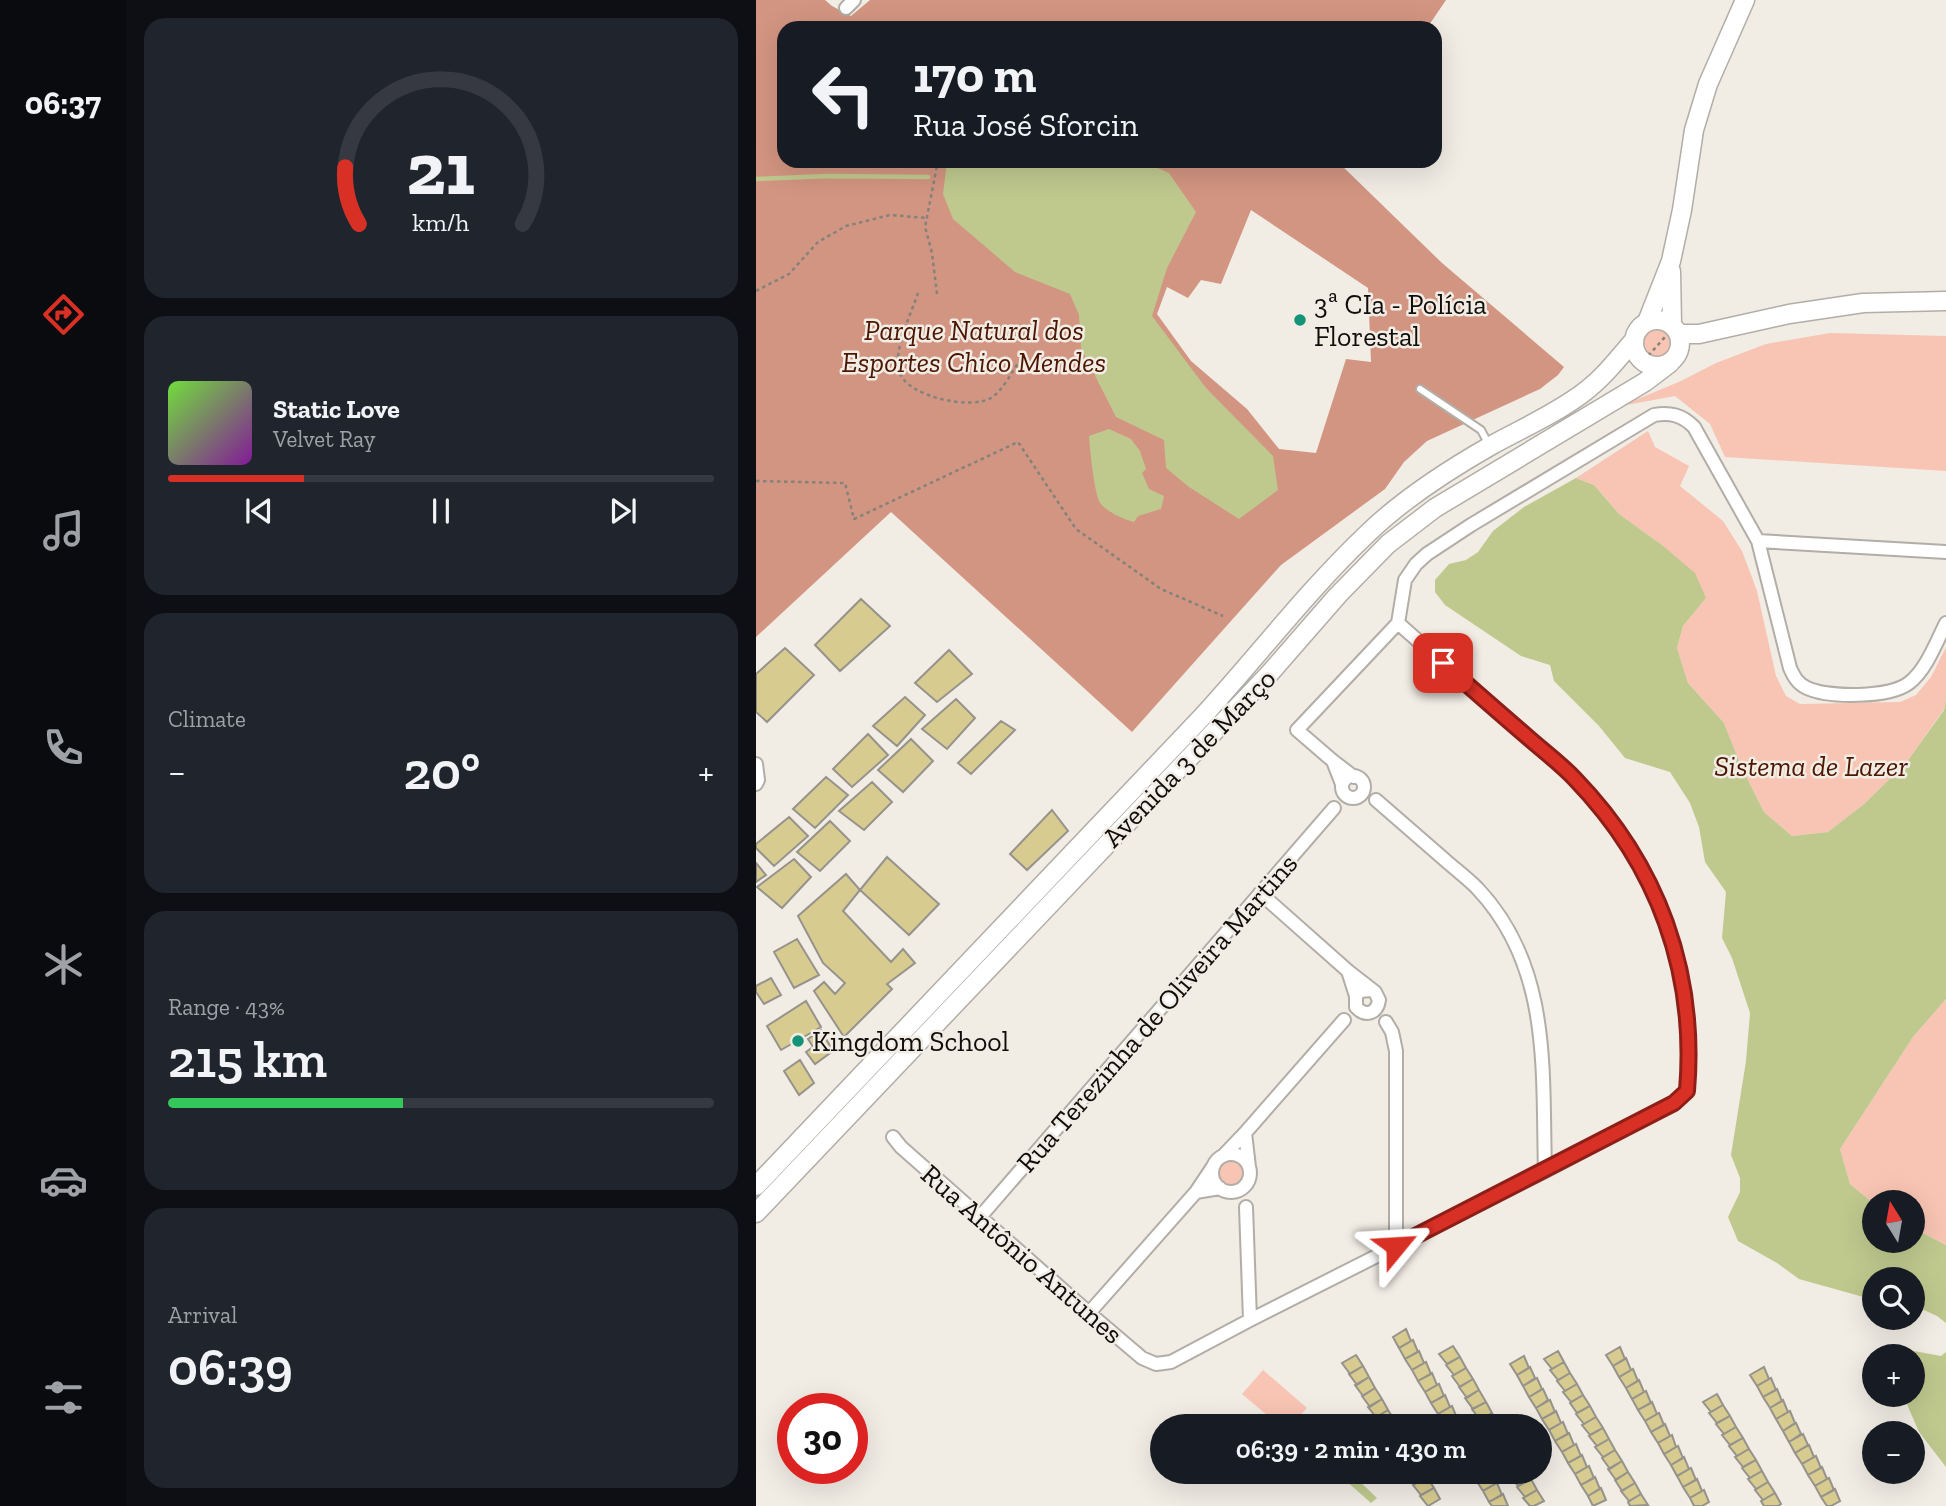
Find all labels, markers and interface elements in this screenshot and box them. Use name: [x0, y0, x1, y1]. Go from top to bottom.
text: 170 m: [913, 46, 1036, 105]
icon: left: [798, 49, 889, 140]
text: 06:37: [25, 84, 101, 122]
text: Rua José Sforcin: [913, 106, 1138, 144]
text: 21: [407, 125, 475, 213]
text: km/h: [412, 207, 470, 237]
place label: 3ª CIa - Polícia Florestal: [1314, 288, 1487, 353]
icon: directions: [39, 290, 88, 339]
marker: 3ª CIa - Polícia Florestal: [1292, 312, 1308, 328]
park label: Parque Natural dos Esportes Chico Mendes: [842, 314, 1106, 379]
text: Static Love: [273, 393, 400, 425]
text: Velvet Ray: [273, 425, 375, 453]
icon: previous: [240, 492, 278, 530]
icon: pause: [422, 492, 460, 530]
icon: next: [604, 492, 642, 530]
icon: music: [39, 506, 88, 555]
pin: [1413, 633, 1473, 693]
icon: arrive: [1424, 644, 1462, 682]
street label: Avenida 3 de Março: [1096, 662, 1282, 854]
text: Climate: [168, 705, 246, 733]
icon: phone: [39, 723, 88, 772]
text: 20°: [403, 740, 480, 802]
text: −: [168, 749, 186, 795]
text: +: [698, 749, 714, 795]
park label: Sistema de Lazer: [1714, 750, 1908, 783]
street label: Rua Terezinha de Oliveira Martins: [1010, 847, 1304, 1179]
icon: climate: [39, 940, 88, 989]
text: Range · 43%: [168, 993, 285, 1021]
place label: Kingdom School: [812, 1025, 1009, 1058]
text: 215 km: [168, 1028, 327, 1090]
marker: Kingdom School: [790, 1033, 806, 1049]
icon: car: [39, 1156, 88, 1205]
street label: Rua Antônio Antunes: [914, 1157, 1130, 1351]
north arrow: [1862, 1190, 1925, 1253]
map controls: [1862, 1190, 1925, 1484]
position arrow: [1359, 1209, 1433, 1283]
button: search: [1862, 1267, 1925, 1330]
text: Arrival: [168, 1301, 237, 1329]
text: 06:39: [168, 1336, 293, 1398]
button: +: [1862, 1344, 1925, 1407]
icon: filters: [39, 1373, 88, 1422]
speed limit sign: 30: [777, 1393, 868, 1484]
button: −: [1862, 1421, 1925, 1484]
text: 06:39 · 2 min · 430 m: [1236, 1433, 1466, 1465]

